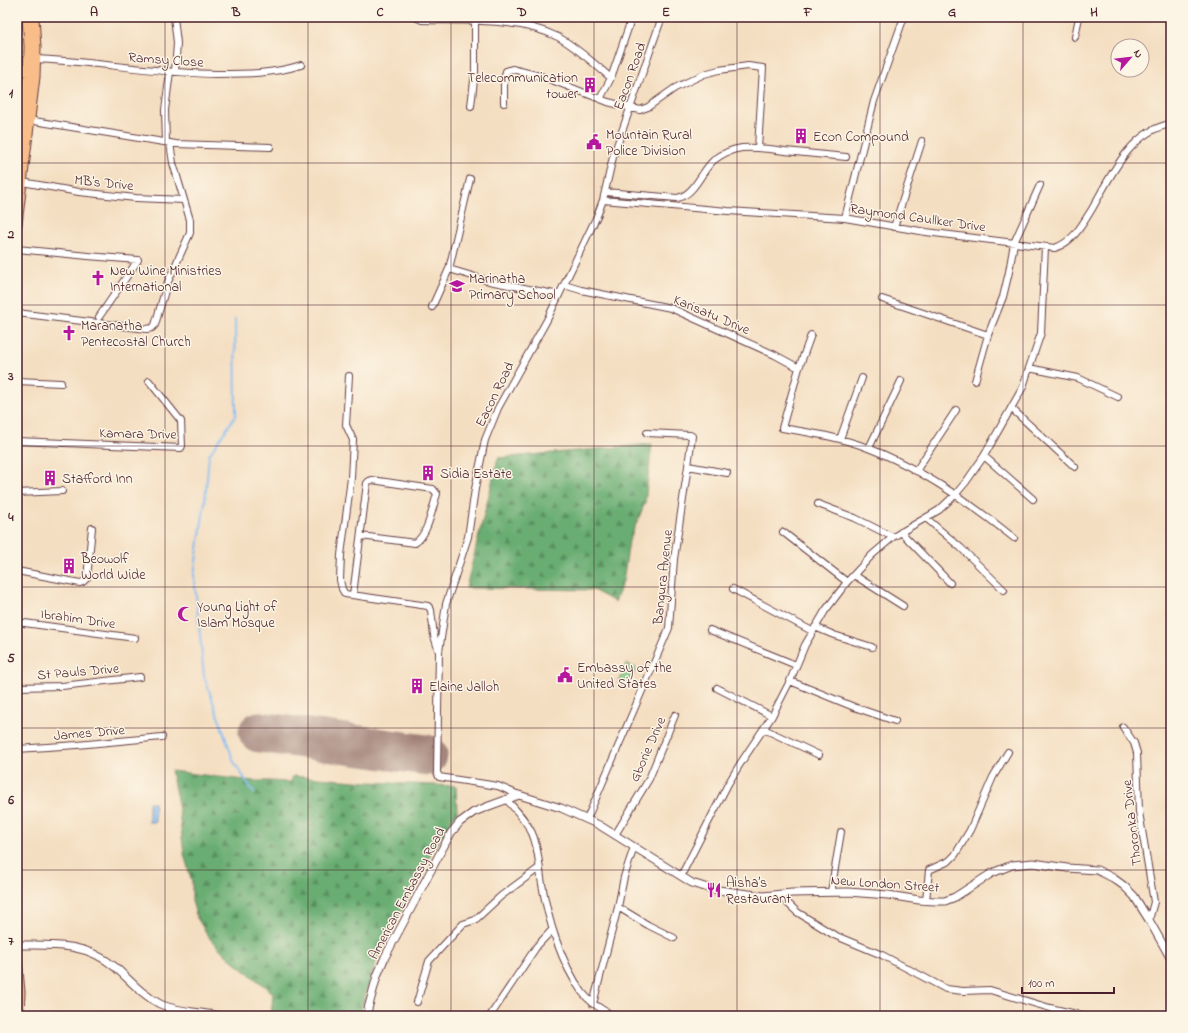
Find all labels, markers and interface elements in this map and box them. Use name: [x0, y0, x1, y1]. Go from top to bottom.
text: A: [90, 3, 98, 22]
text: B: [231, 3, 241, 22]
text: C: [376, 3, 384, 22]
text: D: [516, 3, 527, 22]
text: E: [662, 3, 670, 22]
text: F: [803, 3, 813, 22]
text: G: [948, 3, 956, 22]
text: H: [1090, 3, 1098, 22]
north arrow: [1110, 38, 1150, 78]
street label: Eacon Road: [609, 40, 652, 113]
street label: Ramsy Close: [128, 47, 205, 75]
text: N: [1129, 47, 1147, 61]
place label: Telecommunication tower: [467, 68, 579, 105]
building icon: Telecommunication tower: [581, 76, 599, 94]
text: 1: [9, 84, 14, 103]
place label: Mountain Rural Police Division: [606, 125, 692, 162]
building icon: Econ Compound: [792, 127, 810, 145]
place label: Econ Compound: [813, 127, 909, 148]
public building icon: Mountain Rural Police Division: [585, 133, 603, 151]
street label: MB's Drive: [73, 170, 135, 197]
street label: Raymond Caullker Drive: [848, 199, 988, 239]
text: 2: [7, 225, 15, 244]
place label: New Wine Ministries International: [110, 261, 222, 298]
church icon: New Wine Ministries International: [89, 269, 107, 287]
place label: Marinatha Primary School: [469, 269, 556, 307]
school or university icon: Marinatha Primary School: [448, 277, 466, 295]
street label: Karisatu Drive: [670, 290, 754, 341]
place label: Maranatha Pentecostal Church: [81, 316, 191, 353]
church icon: Maranatha Pentecostal Church: [60, 324, 78, 342]
street label: Eacon Road: [470, 358, 520, 431]
text: 3: [7, 367, 14, 386]
street label: Kamara Drive: [99, 423, 178, 446]
building icon: Sidia Estate: [419, 464, 437, 482]
place label: Sidia Estate: [440, 464, 513, 485]
building icon: Stafford Inn: [41, 469, 59, 487]
place label: Stafford Inn: [62, 469, 133, 490]
text: 4: [7, 508, 14, 527]
street label: Bangura Avenue: [648, 528, 680, 627]
place label: Beowolf World Wide: [80, 549, 146, 586]
building icon: Beowolf World Wide: [60, 557, 78, 575]
place label: Young Light of Islam Mosque: [197, 597, 278, 634]
street label: Ibrahim Drive: [39, 604, 117, 635]
mosque icon: Young Light of Islam Mosque: [176, 605, 194, 623]
text: 5: [7, 649, 15, 668]
street label: St Pauls Drive: [36, 658, 121, 687]
place label: Embassy of the United States: [577, 658, 672, 695]
public building icon: Embassy of the United States: [556, 666, 574, 684]
building icon: Elaine Jalloh: [408, 677, 426, 695]
place label: Elaine Jalloh: [429, 677, 499, 698]
street label: Gborie Drive: [625, 713, 672, 786]
street label: James Drive: [53, 720, 126, 747]
street label: Thoronka Drive: [1117, 778, 1148, 867]
text: 6: [7, 791, 14, 810]
street label: American Embassy Road: [364, 824, 452, 964]
street label: New London Street: [830, 870, 940, 899]
place label: Aisha’s Restaurant: [726, 873, 791, 910]
restaurant icon: Aisha’s Restaurant: [705, 881, 723, 899]
text: 7: [8, 932, 14, 951]
scale bar: [1022, 969, 1114, 995]
text: 100 m: [1028, 975, 1055, 993]

